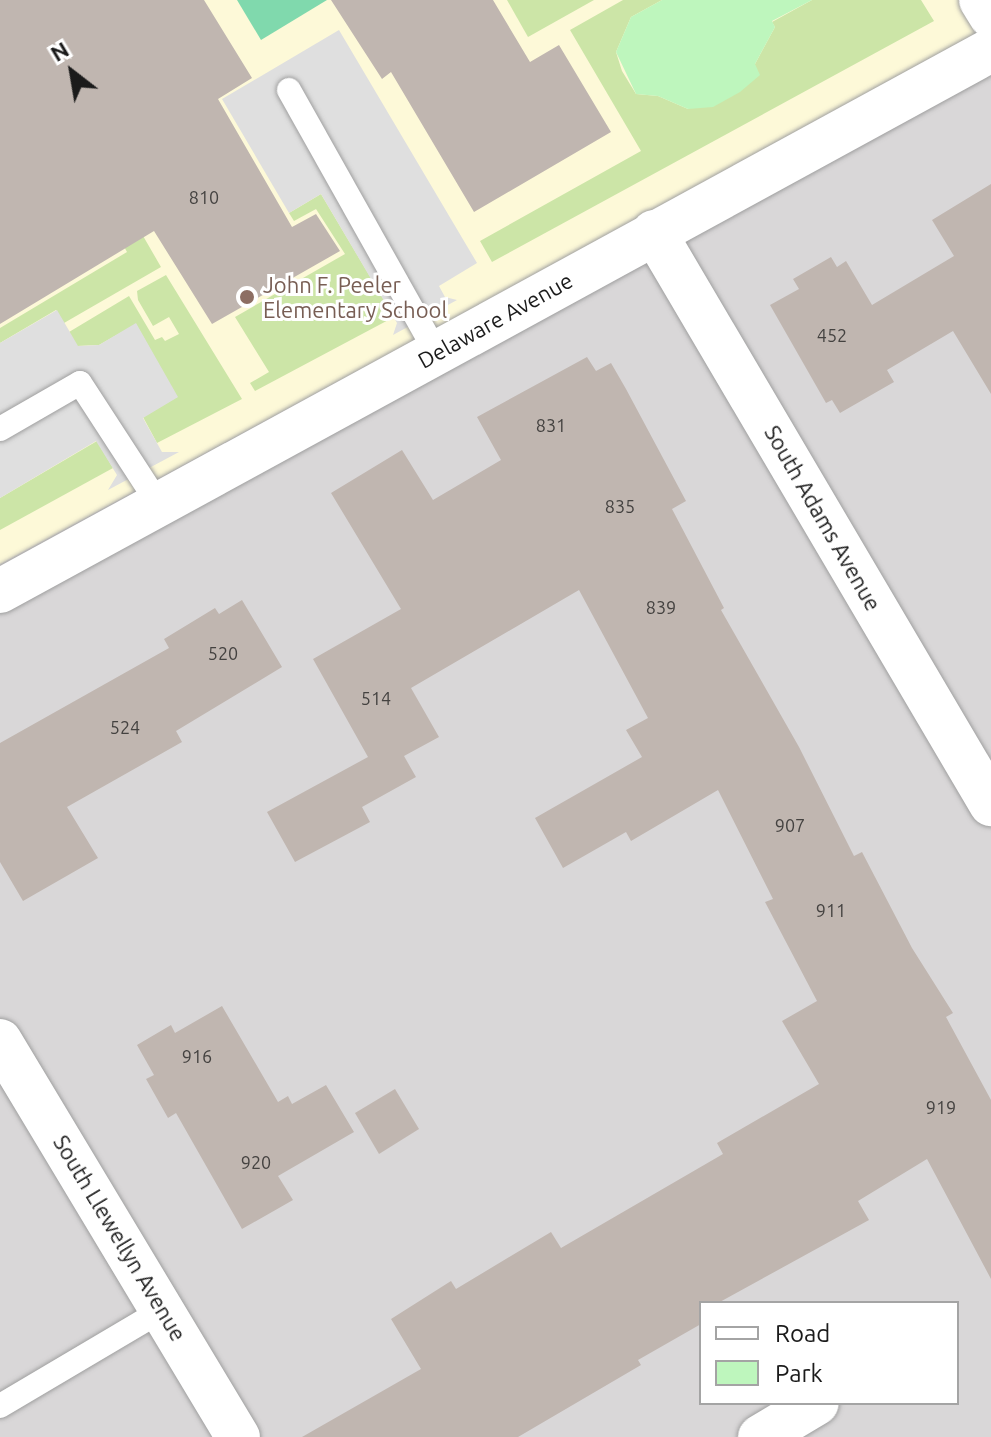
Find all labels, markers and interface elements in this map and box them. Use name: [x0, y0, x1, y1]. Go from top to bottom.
north arrow: [32, 32, 112, 112]
text: N: [46, 36, 73, 66]
house number: 810: [189, 186, 219, 208]
street label: Delaware Avenue: [413, 267, 577, 373]
place label: John F. Peeler Elementary School: [263, 271, 447, 322]
marker: John F. Peeler Elementary School: [238, 288, 256, 306]
house number: 452: [817, 324, 847, 346]
house number: 831: [536, 414, 566, 436]
street label: South Adams Avenue: [759, 421, 887, 615]
house number: 835: [605, 495, 635, 517]
house number: 839: [646, 596, 676, 618]
house number: 520: [208, 642, 238, 664]
house number: 514: [361, 687, 391, 709]
house number: 524: [110, 716, 140, 738]
house number: 907: [775, 814, 805, 836]
house number: 911: [816, 899, 846, 921]
house number: 916: [182, 1045, 212, 1067]
house number: 919: [926, 1096, 956, 1118]
street label: South Llewellyn Avenue: [48, 1130, 192, 1346]
house number: 920: [241, 1151, 271, 1173]
legend: [699, 1301, 959, 1405]
text: Road: [775, 1320, 830, 1347]
text: Park: [775, 1360, 823, 1387]

